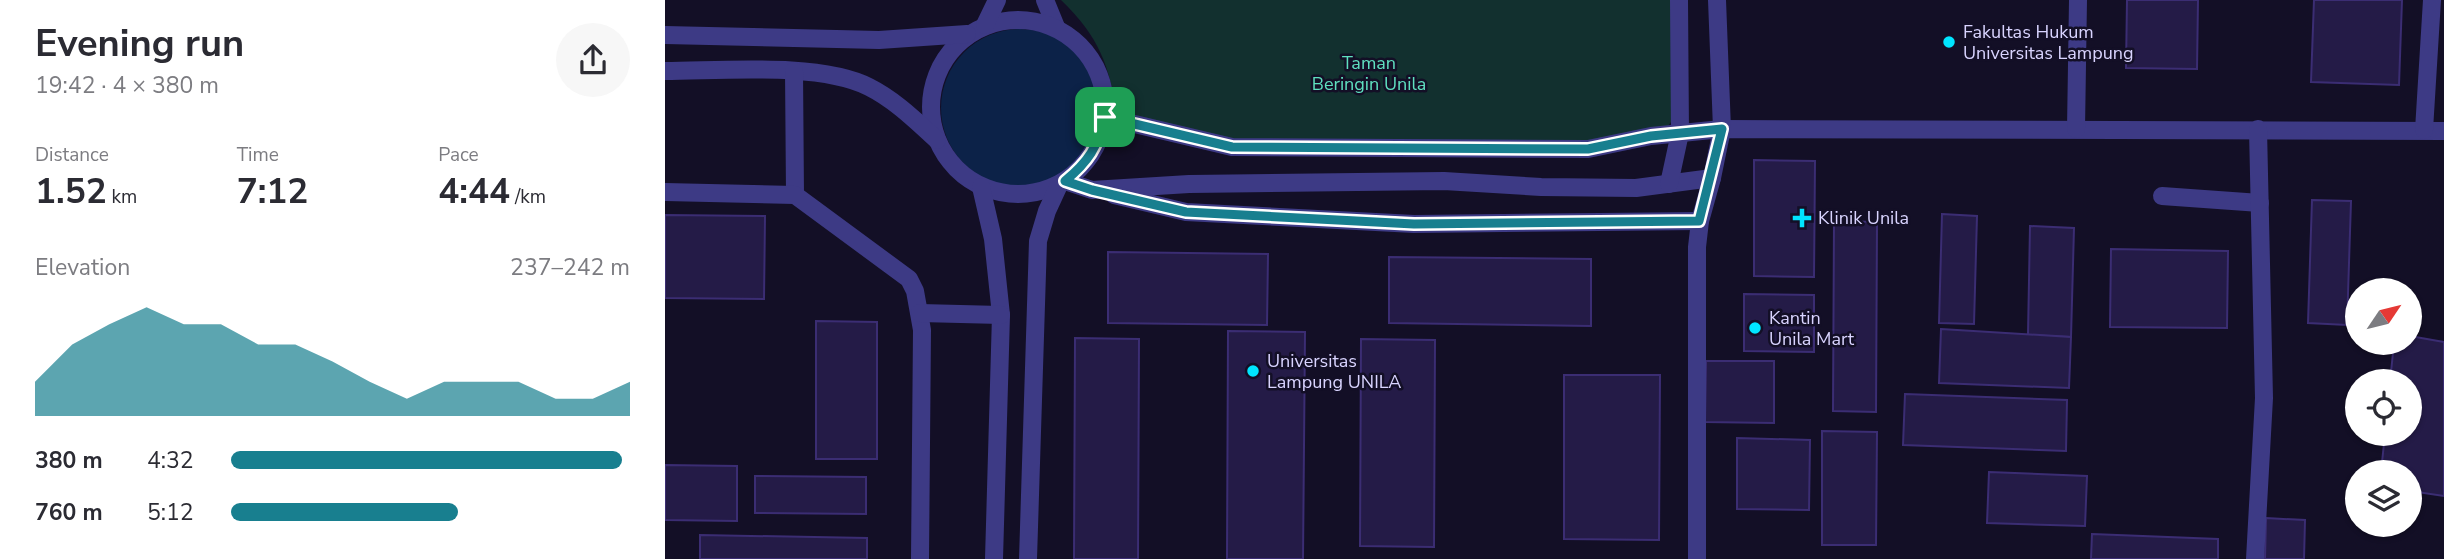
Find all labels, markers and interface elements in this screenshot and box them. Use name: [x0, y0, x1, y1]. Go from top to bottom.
text: Evening run: [35, 18, 244, 69]
place label: Fakultas Hukum Universitas Lampung: [1963, 20, 2134, 65]
button: share: [556, 23, 630, 97]
marker: Fakultas Hukum Universitas Lampung: [1941, 34, 1957, 50]
park label: Taman Beringin Unila: [1312, 51, 1426, 96]
text: 19:42 · 4 × 380 m: [35, 70, 219, 101]
pin: [1075, 87, 1135, 147]
icon: arrive: [1086, 98, 1124, 136]
text: Distance: [35, 142, 109, 168]
text: Time: [237, 142, 279, 168]
text: Pace: [438, 142, 479, 168]
text: 1.52: [35, 168, 107, 215]
text: 7:12: [237, 168, 308, 215]
text: 4:44: [438, 168, 510, 215]
text: km: [107, 184, 137, 210]
text: /km: [510, 184, 546, 210]
place label: Klinik Unila: [1818, 206, 1909, 230]
marker: Klinik Unila: [1792, 208, 1812, 228]
text: Elevation: [35, 252, 130, 283]
text: 237–242 m: [510, 252, 630, 283]
north arrow: [2345, 278, 2422, 355]
map controls: [2345, 278, 2422, 537]
place label: Kantin Unila Mart: [1769, 306, 1855, 351]
marker: Kantin Unila Mart: [1747, 320, 1763, 336]
place label: Universitas Lampung UNILA: [1267, 349, 1401, 394]
marker: Universitas Lampung UNILA: [1245, 363, 1261, 379]
button: locate: [2345, 369, 2422, 446]
text: 380 m: [35, 445, 103, 476]
text: 4:32: [147, 445, 194, 476]
button: layers: [2345, 460, 2422, 537]
text: 760 m: [35, 497, 103, 528]
text: 5:12: [147, 497, 194, 528]

